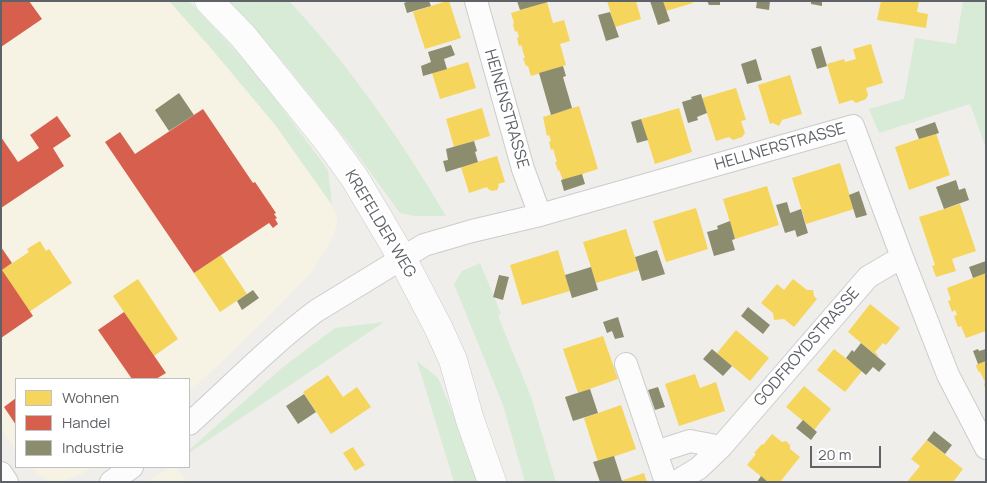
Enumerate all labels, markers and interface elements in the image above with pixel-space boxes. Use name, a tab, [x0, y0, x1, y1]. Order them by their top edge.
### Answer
street label: HEINENSTRASSE	[480, 47, 532, 171]
street label: HELLNERSTRASSE	[712, 119, 848, 175]
street label: KREFELDER WEG	[340, 167, 420, 281]
street label: GODFROYDSTRASSE	[750, 284, 864, 410]
legend	[15, 378, 190, 468]
text: Wohnen	[62, 387, 119, 408]
text: Handel	[62, 412, 111, 433]
scale bar	[812, 436, 883, 468]
text: Industrie	[62, 437, 124, 458]
text: 20 m	[818, 444, 851, 465]

